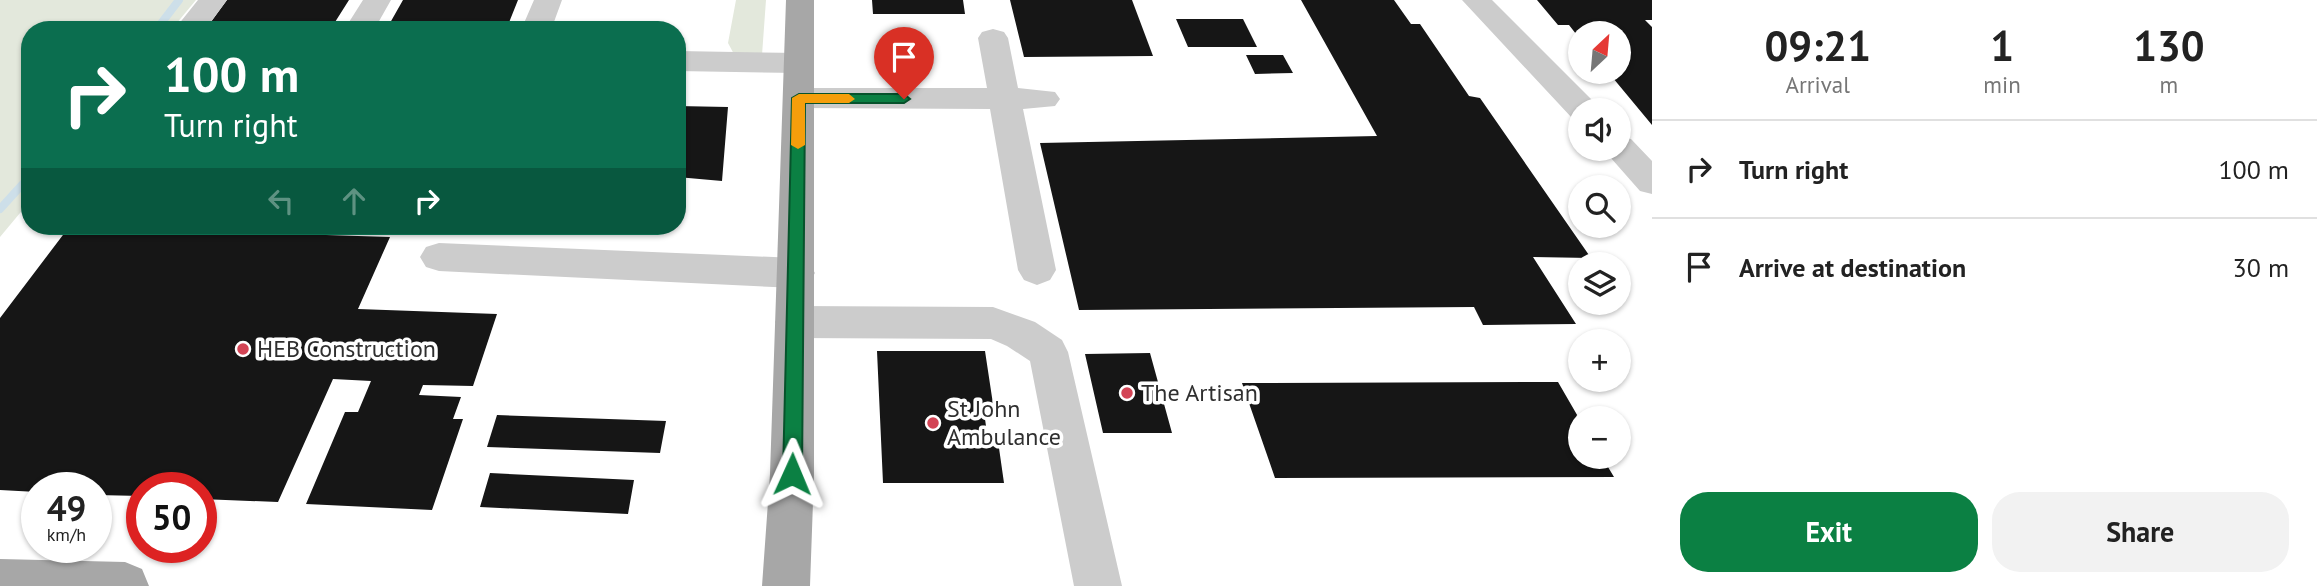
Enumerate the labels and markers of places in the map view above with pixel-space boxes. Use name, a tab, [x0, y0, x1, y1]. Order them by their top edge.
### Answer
pin	[874, 27, 934, 99]
place label: HEB Construction	[257, 333, 436, 364]
marker: HEB Construction	[235, 341, 251, 357]
place label: The Artisan	[1141, 377, 1258, 408]
marker: The Artisan	[1119, 385, 1135, 401]
place label: St John Ambulance	[947, 393, 1061, 452]
marker: St John Ambulance	[925, 415, 941, 431]

